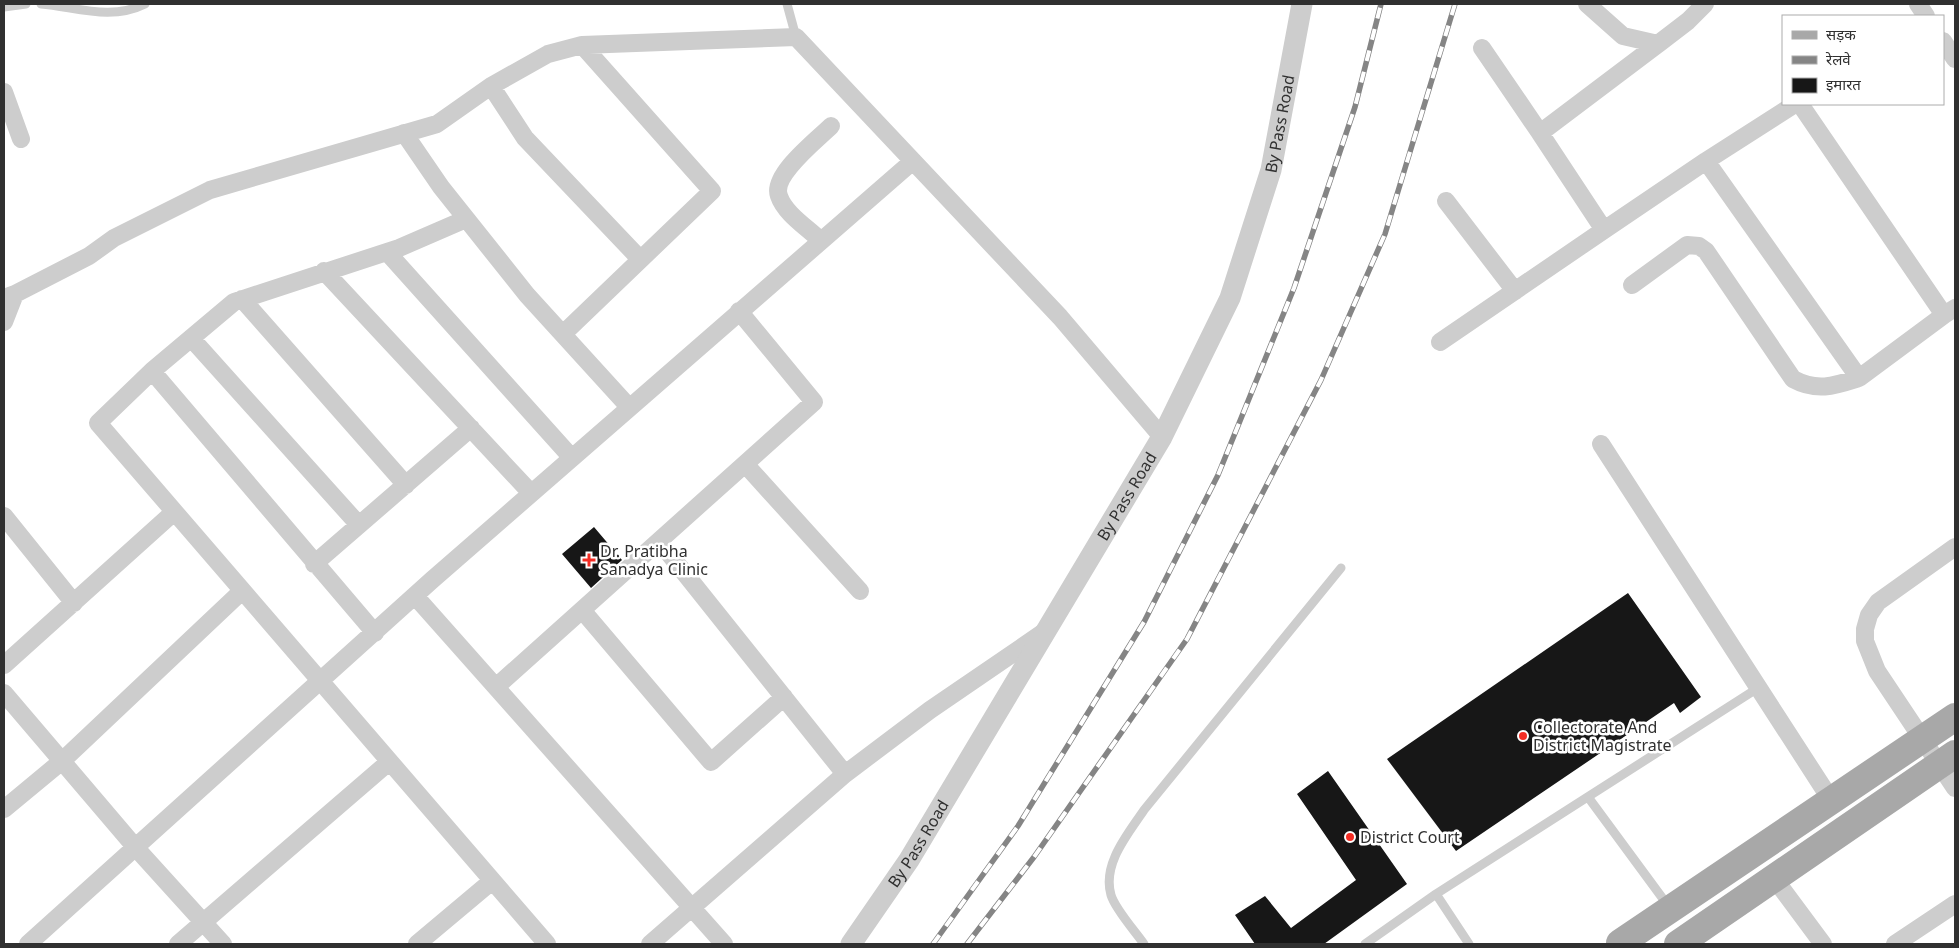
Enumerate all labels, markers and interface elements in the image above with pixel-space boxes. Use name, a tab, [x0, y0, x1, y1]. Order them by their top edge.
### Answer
legend	[1782, 15, 1944, 105]
text: सड़क	[1826, 24, 1856, 44]
text: रेलवे	[1825, 49, 1851, 69]
street label: By Pass Road	[1260, 73, 1300, 175]
text: इमारत	[1826, 74, 1861, 94]
street label: By Pass Road	[1092, 448, 1162, 544]
place label: Dr. Pratibha Sanadya Clinic	[600, 540, 708, 580]
marker: Dr. Pratibha Sanadya Clinic	[582, 553, 596, 567]
place label: Collectorate And District Magistrate	[1533, 716, 1672, 756]
marker: Collectorate And District Magistrate	[1517, 730, 1529, 742]
street label: By Pass Road	[882, 795, 954, 892]
place label: District Court	[1360, 826, 1460, 848]
marker: District Court	[1344, 831, 1356, 843]

